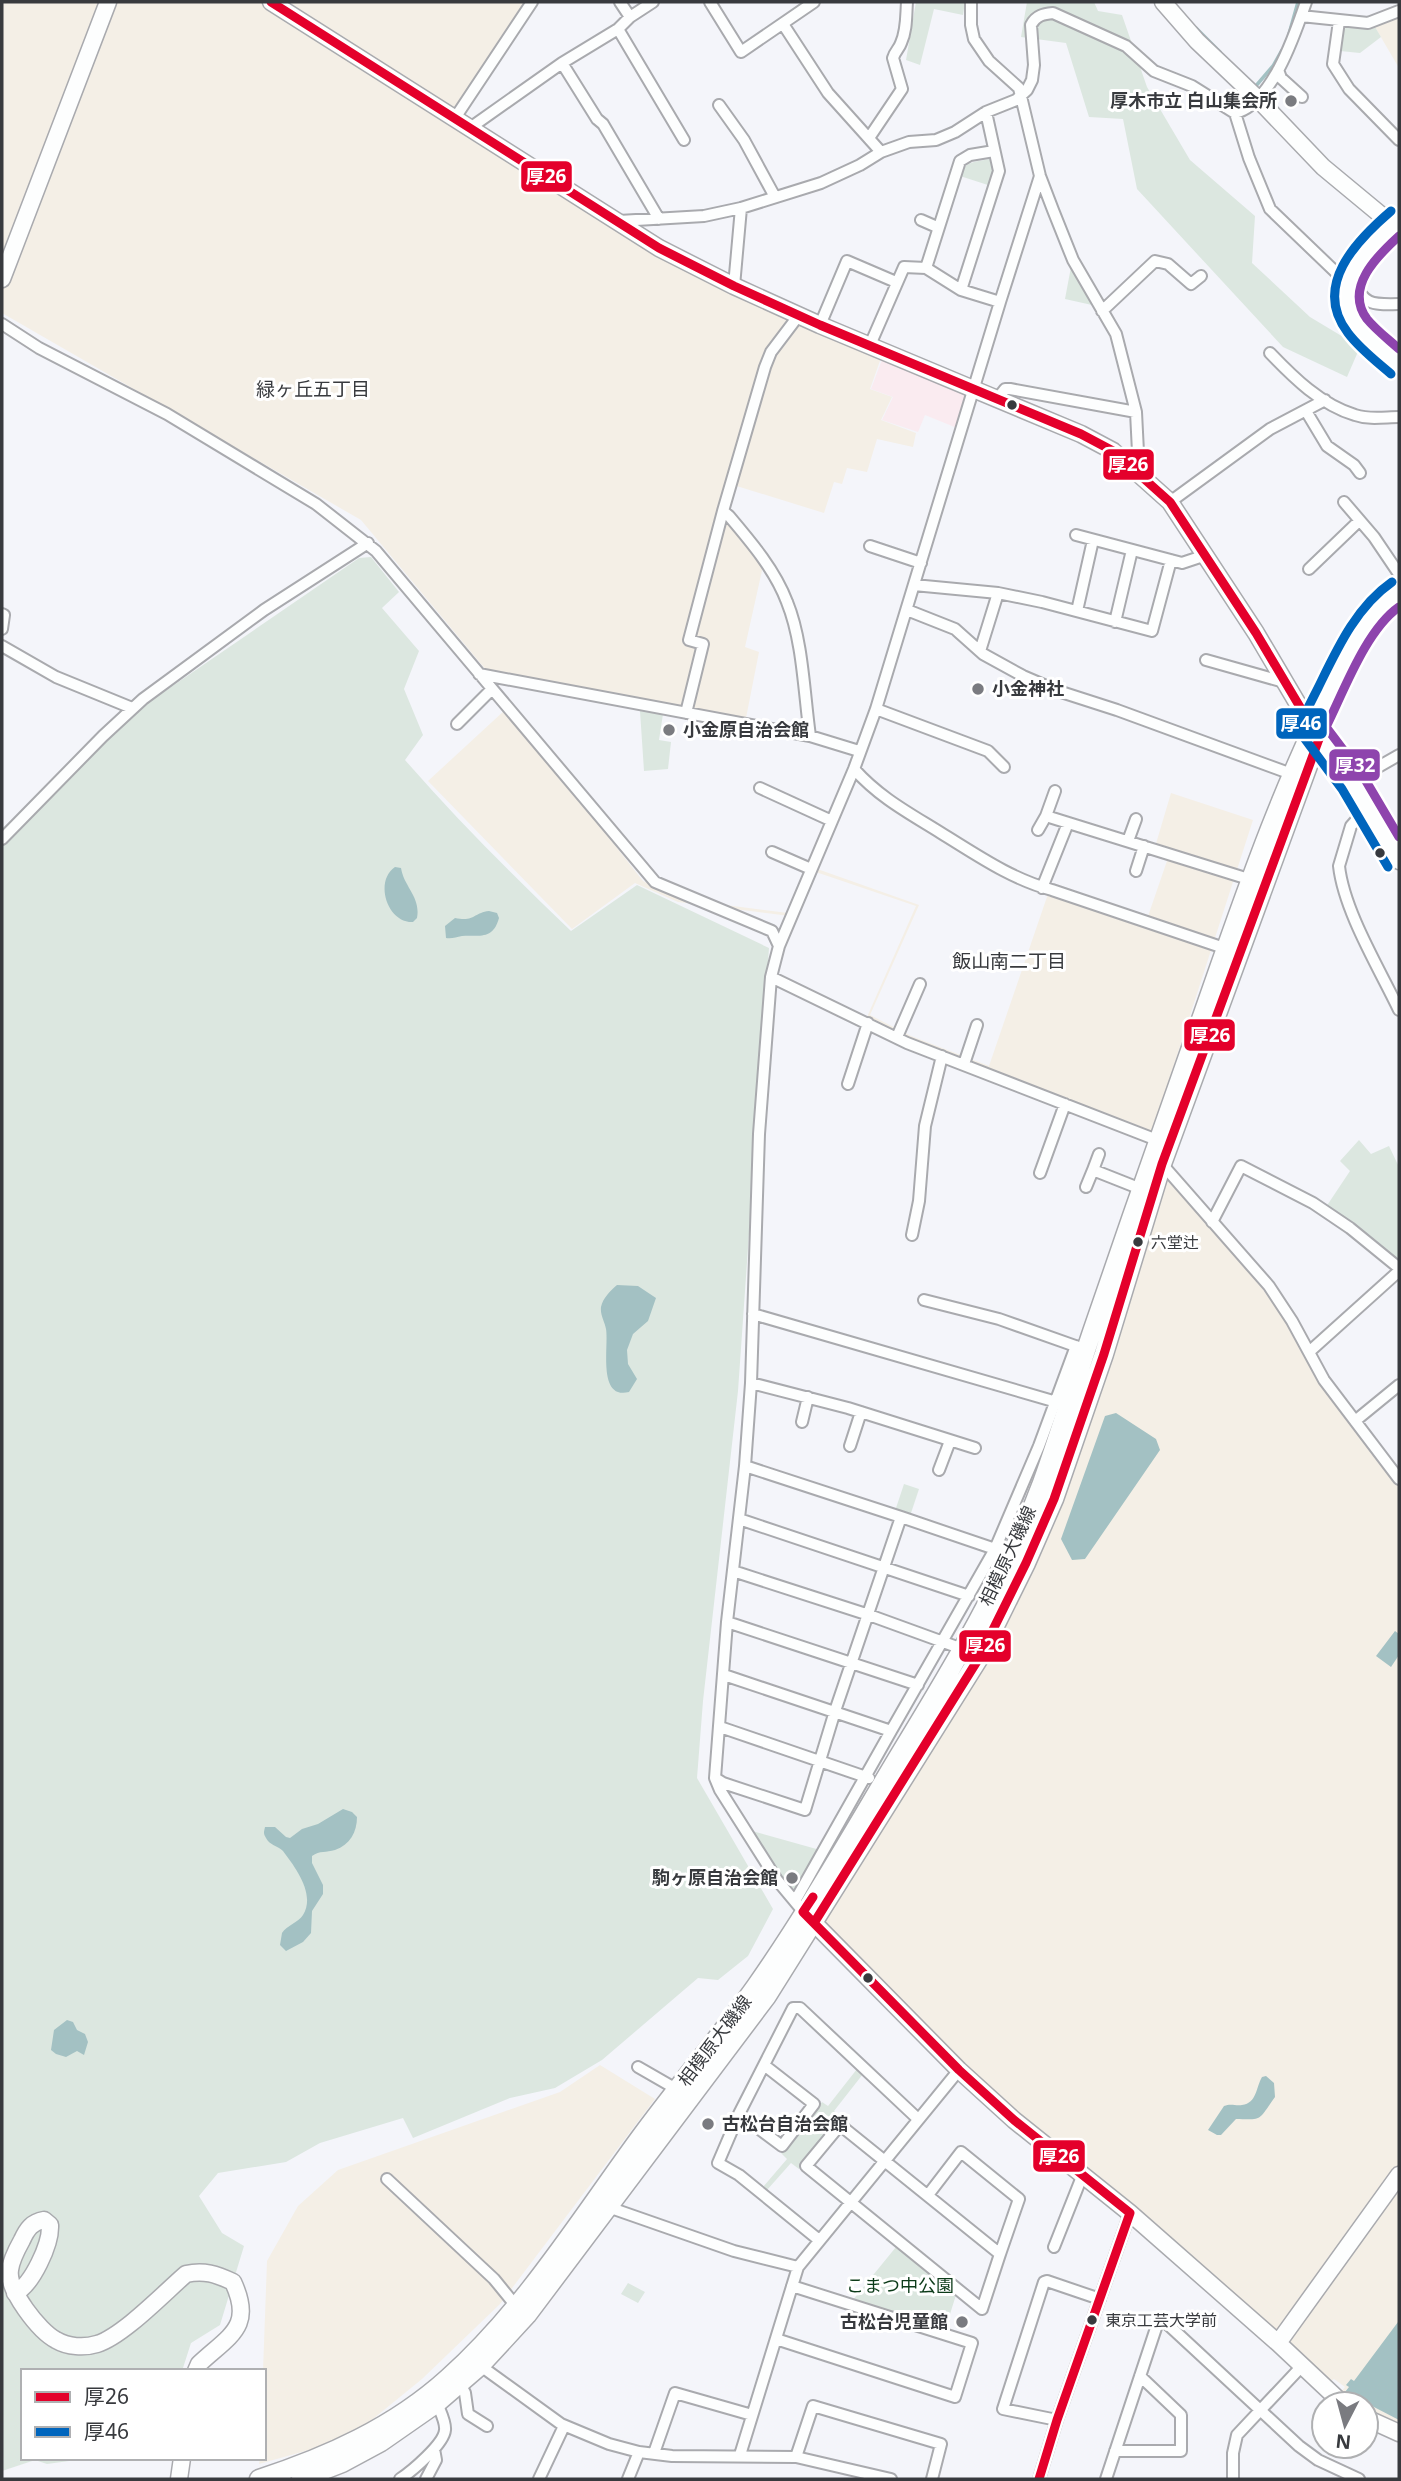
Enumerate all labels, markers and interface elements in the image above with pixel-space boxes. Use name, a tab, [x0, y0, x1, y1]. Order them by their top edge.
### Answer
place label: 厚木市立 白山集会所	[1110, 88, 1277, 112]
marker: 厚木市立 白山集会所	[1283, 93, 1299, 109]
line badge: 厚26	[520, 160, 573, 193]
text: 厚26	[526, 163, 566, 189]
district label: 緑ヶ丘五丁目	[256, 376, 370, 402]
unlabelled marker	[1005, 398, 1019, 412]
line badge: 厚26	[1102, 448, 1155, 481]
text: 厚26	[1108, 451, 1148, 477]
place label: 小金神社	[992, 676, 1064, 700]
marker: 小金神社	[970, 681, 986, 697]
line badge: 厚46	[1275, 707, 1328, 740]
text: 厚46	[1281, 710, 1321, 736]
place label: 小金原自治会館	[683, 717, 809, 741]
marker: 小金原自治会館	[661, 722, 677, 738]
line badge: 厚32	[1328, 748, 1381, 782]
text: 厚32	[1335, 752, 1375, 778]
unlabelled marker	[1373, 846, 1387, 860]
district label: 飯山南二丁目	[952, 948, 1066, 974]
line badge: 厚26	[1183, 1018, 1236, 1052]
text: 厚26	[1190, 1022, 1230, 1048]
place label: 六堂辻	[1151, 1231, 1199, 1253]
marker: 六堂辻	[1131, 1235, 1145, 1249]
street label: 相模原大磯線	[973, 1502, 1041, 1610]
line badge: 厚26	[958, 1629, 1012, 1663]
text: 厚26	[965, 1632, 1005, 1658]
place label: 駒ヶ原自治会館	[652, 1865, 778, 1889]
marker: 駒ヶ原自治会館	[784, 1870, 800, 1886]
unlabelled marker	[861, 1971, 875, 1985]
street label: 相模原大磯線	[672, 1990, 756, 2091]
place label: 古松台自治会館	[722, 2111, 848, 2135]
marker: 古松台自治会館	[700, 2116, 716, 2132]
line badge: 厚26	[1032, 2139, 1086, 2173]
text: 厚26	[1039, 2143, 1079, 2169]
park label: こまつ中公園	[846, 2273, 954, 2297]
place label: 古松台児童館	[840, 2309, 948, 2333]
place label: 東京工芸大学前	[1105, 2309, 1217, 2331]
marker: 東京工芸大学前	[1085, 2313, 1099, 2327]
marker: 古松台児童館	[954, 2314, 970, 2330]
legend	[21, 2369, 266, 2460]
text: 厚26	[84, 2382, 129, 2410]
north arrow	[1310, 2390, 1380, 2460]
text: 厚46	[84, 2417, 129, 2445]
text: N	[1334, 2428, 1352, 2456]

